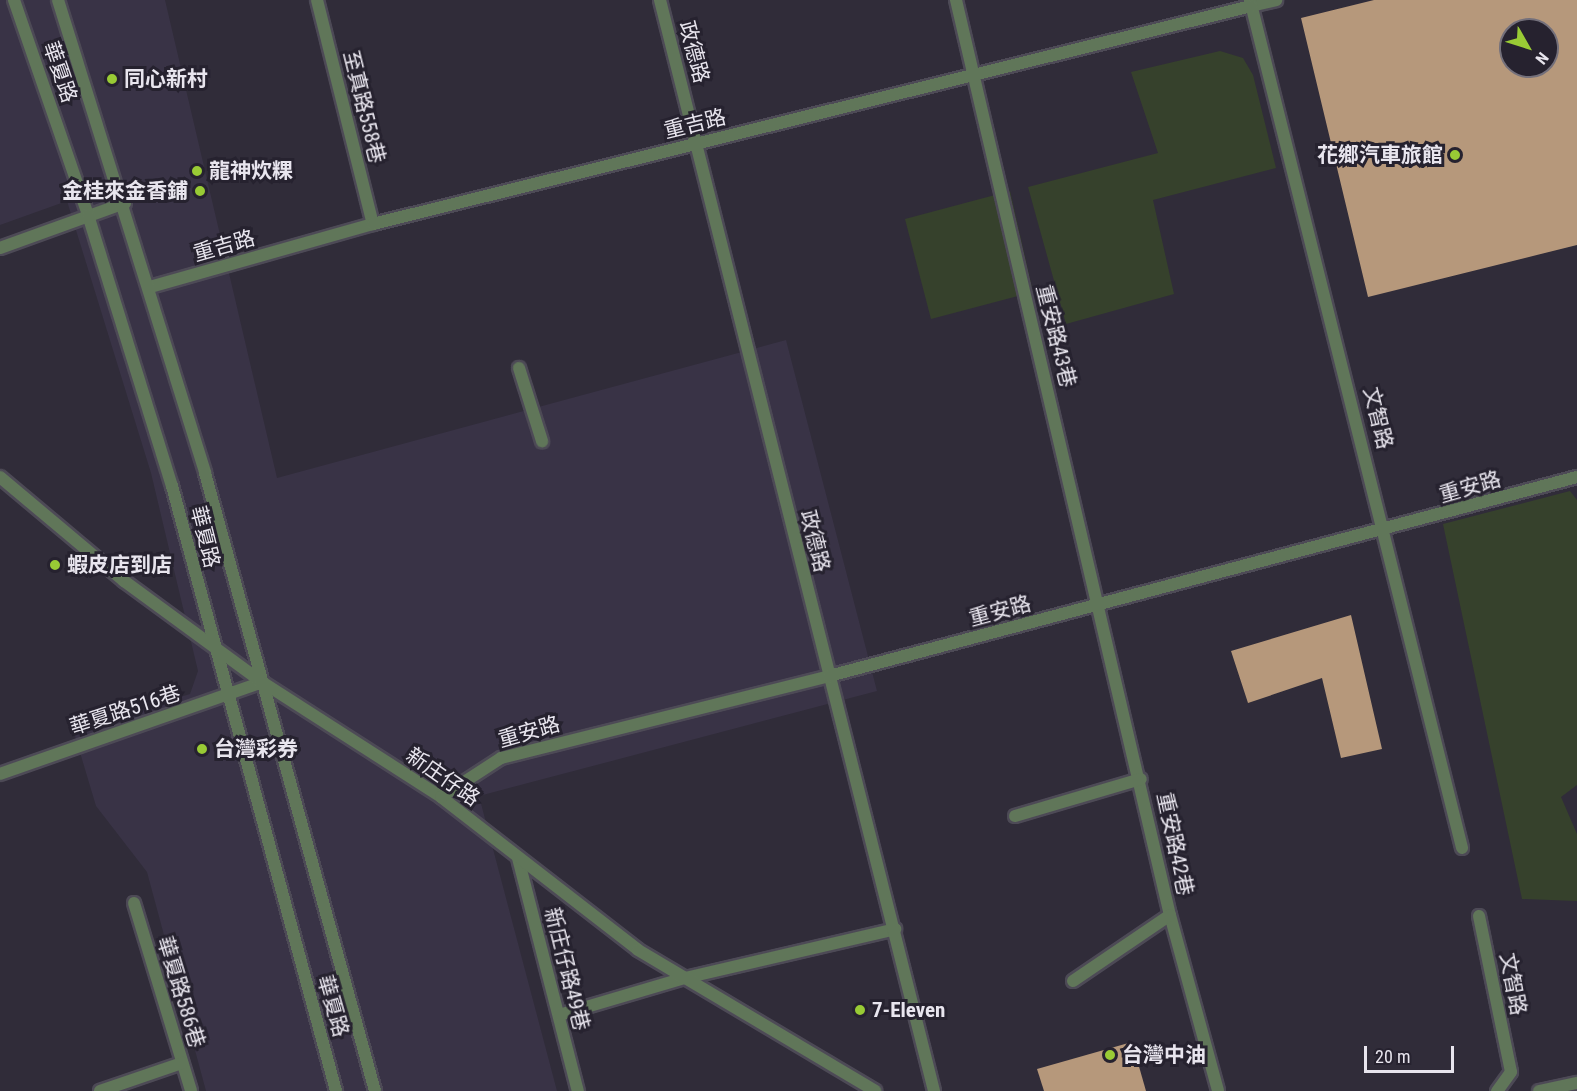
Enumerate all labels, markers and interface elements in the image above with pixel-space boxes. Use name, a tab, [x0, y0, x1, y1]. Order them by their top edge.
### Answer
street label: 政德路	[674, 18, 714, 86]
north arrow	[1499, 18, 1559, 78]
street label: 華夏路	[38, 38, 82, 106]
street label: 至真路558巷	[338, 48, 390, 166]
text: N	[1531, 49, 1552, 68]
place label: 同心新村	[124, 66, 208, 92]
marker: 同心新村	[105, 72, 119, 86]
street label: 重吉路	[661, 104, 729, 144]
place label: 花鄉汽車旅館	[1317, 142, 1443, 168]
marker: 花鄉汽車旅館	[1448, 148, 1462, 162]
place label: 龍神炊粿	[209, 158, 293, 184]
marker: 龍神炊粿	[190, 164, 204, 178]
place label: 金桂來金香鋪	[62, 178, 188, 204]
marker: 金桂來金香鋪	[193, 184, 207, 198]
street label: 重吉路	[190, 225, 258, 267]
street label: 重安路43巷	[1031, 282, 1081, 390]
street label: 文智路	[1358, 384, 1398, 452]
street label: 重安路	[1436, 466, 1504, 508]
street label: 華夏路	[185, 503, 225, 571]
street label: 政德路	[795, 507, 835, 575]
place label: 蝦皮店到店	[67, 552, 172, 578]
marker: 蝦皮店到店	[48, 558, 62, 572]
street label: 重安路	[966, 591, 1034, 631]
street label: 華夏路516巷	[66, 680, 184, 740]
street label: 重安路	[495, 711, 563, 753]
place label: 台灣彩券	[214, 736, 298, 762]
marker: 台灣彩券	[195, 742, 209, 756]
street label: 新庄仔路	[401, 743, 485, 811]
street label: 重安路42巷	[1152, 790, 1198, 898]
street label: 新庄仔路49巷	[540, 905, 594, 1033]
street label: 華夏路586巷	[152, 933, 210, 1051]
street label: 文智路	[1495, 951, 1531, 1017]
street label: 華夏路	[312, 972, 354, 1040]
place label: 7-Eleven	[872, 997, 945, 1023]
marker: 7-Eleven	[853, 1003, 867, 1017]
scale bar	[1367, 1034, 1457, 1072]
place label: 台灣中油	[1122, 1042, 1206, 1068]
text: 20 m	[1375, 1046, 1410, 1067]
marker: 台灣中油	[1103, 1048, 1117, 1062]

